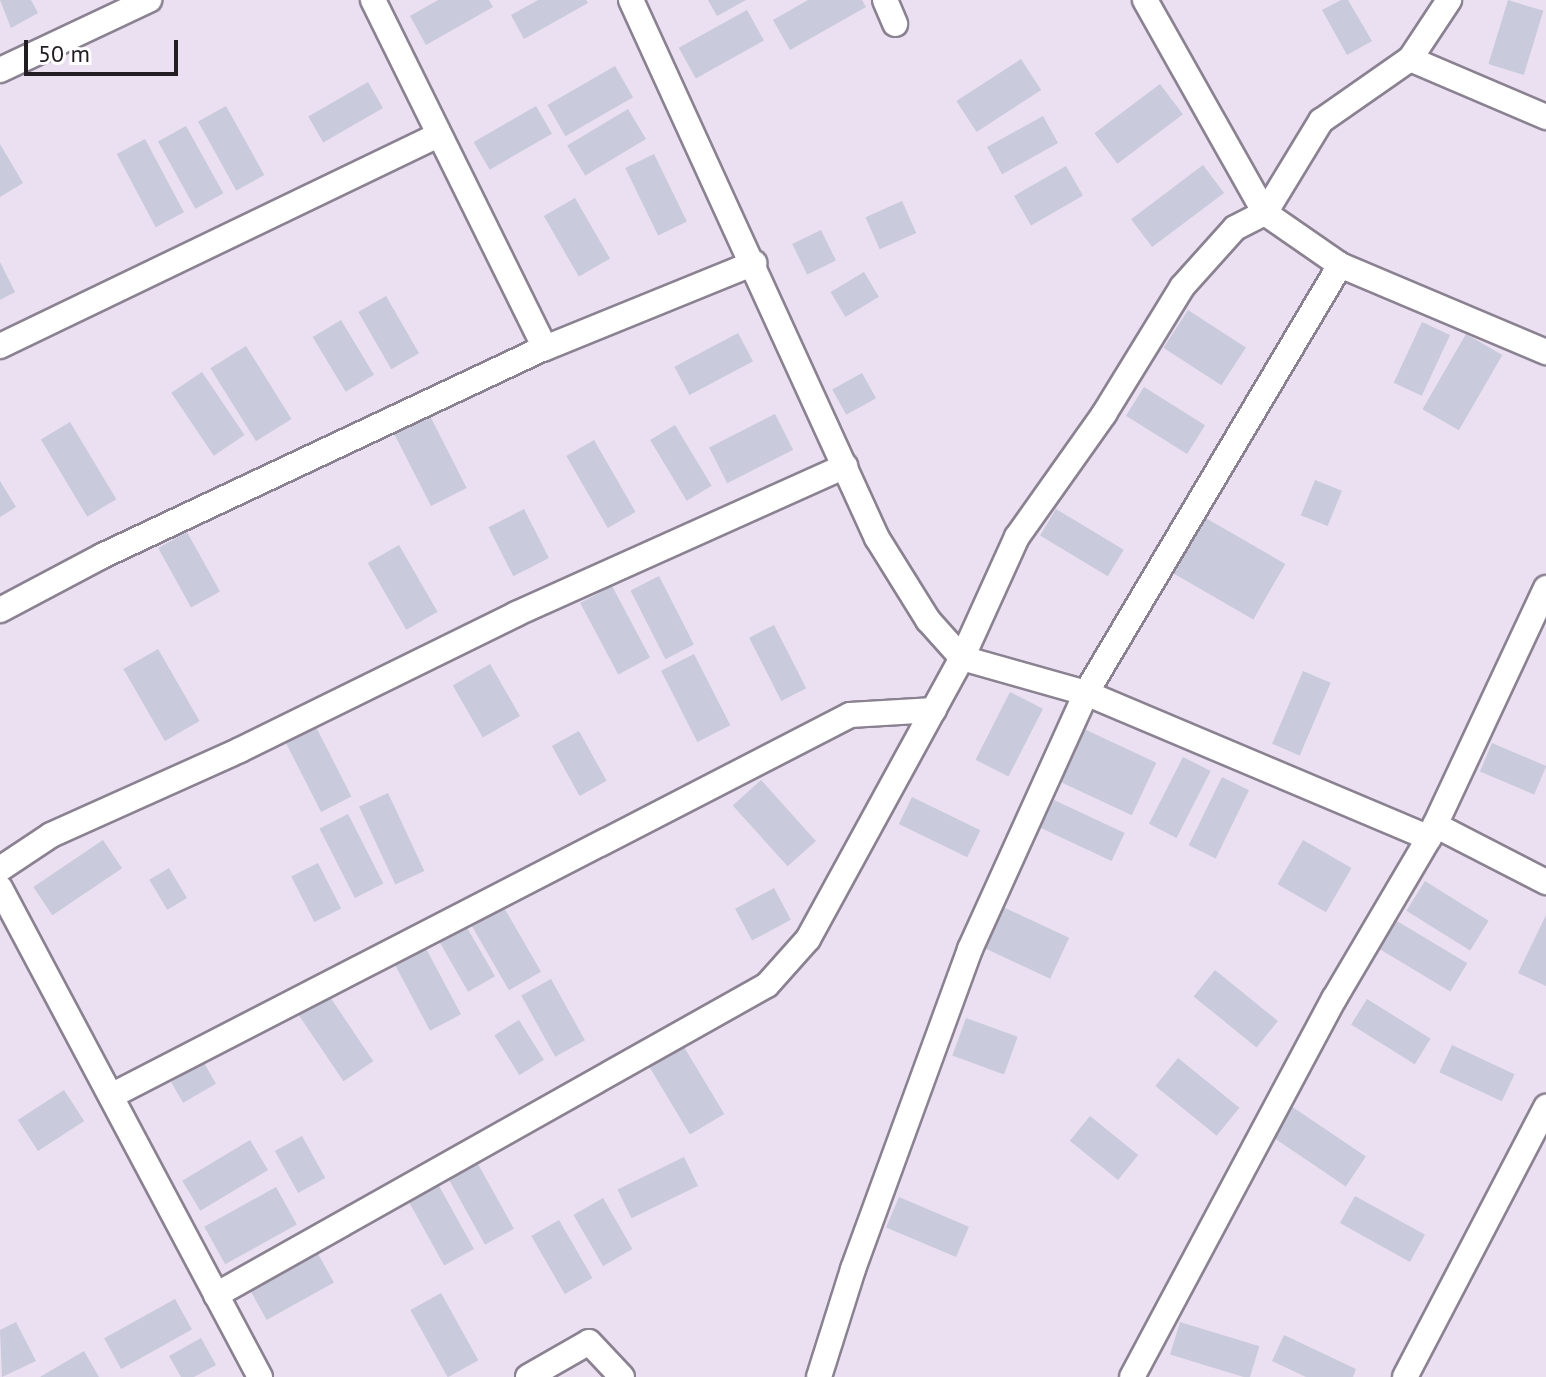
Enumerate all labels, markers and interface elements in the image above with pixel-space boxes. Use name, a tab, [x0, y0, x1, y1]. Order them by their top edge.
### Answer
scale bar	[28, 24, 182, 74]
text: 50 m	[38, 38, 90, 69]

